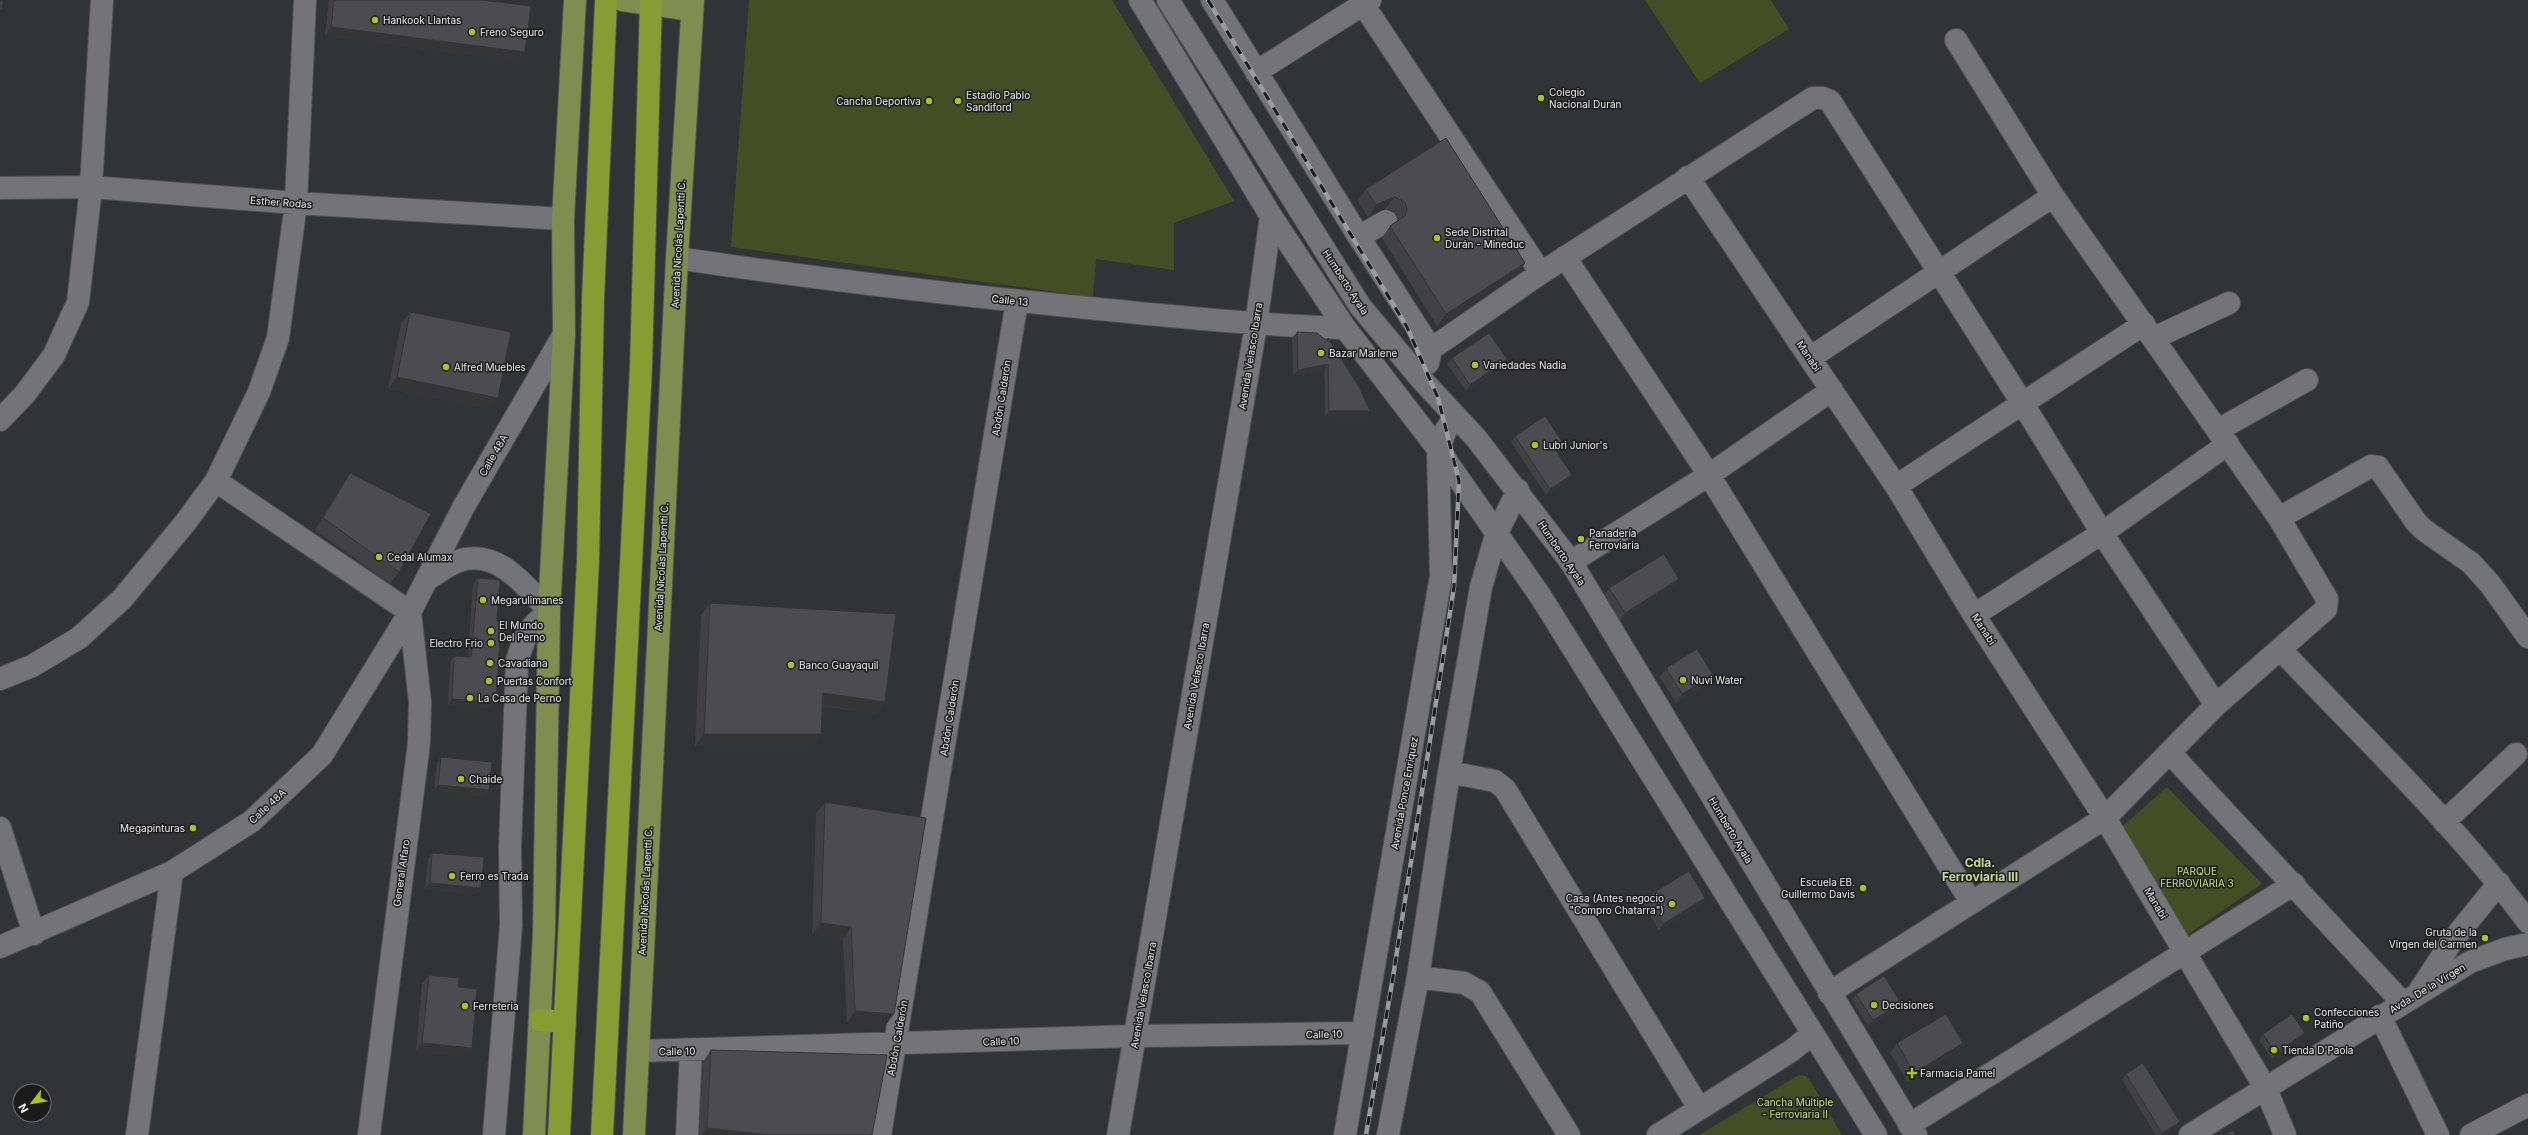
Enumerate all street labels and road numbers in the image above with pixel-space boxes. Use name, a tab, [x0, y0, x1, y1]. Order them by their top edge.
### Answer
street label: Avenida Nicolás Lapentti C.	[669, 179, 687, 309]
street label: Esther Rodas	[250, 194, 312, 210]
street label: Humberto Ayala	[1320, 247, 1372, 317]
street label: Calle 13	[991, 292, 1029, 308]
street label: Avenida Velasco Ibarra	[1236, 302, 1264, 410]
street label: Manabi	[1794, 338, 1824, 374]
street label: Abdón Calderón	[989, 359, 1013, 437]
street label: Calle 48A	[476, 432, 510, 478]
street label: Avenida Nicolás Lapentti C.	[652, 502, 670, 632]
street label: Humberto Ayala	[1536, 518, 1588, 588]
street label: Manabi	[1970, 611, 1998, 647]
street label: Avenida Velasco Ibarra	[1181, 622, 1211, 730]
street label: Abdón Calderón	[937, 679, 961, 757]
street label: Avenida Ponce Enriquez	[1388, 736, 1420, 850]
street label: Calle 48A	[246, 786, 288, 826]
street label: Humberto Ayala	[1706, 795, 1756, 865]
street label: Avenida Nicolás Lapentti C.	[636, 826, 654, 956]
street label: General Alfaro	[390, 839, 412, 907]
street label: Manabi	[2142, 885, 2170, 921]
street label: Avenida Velasco Ibarra	[1128, 941, 1158, 1049]
street label: Avda. De la Virgen	[2387, 961, 2467, 1015]
street label: Abdón Calderón	[884, 999, 910, 1077]
street label: Calle 10	[1305, 1028, 1343, 1040]
street label: Calle 10	[982, 1034, 1020, 1048]
street label: Calle 10	[658, 1045, 696, 1057]

